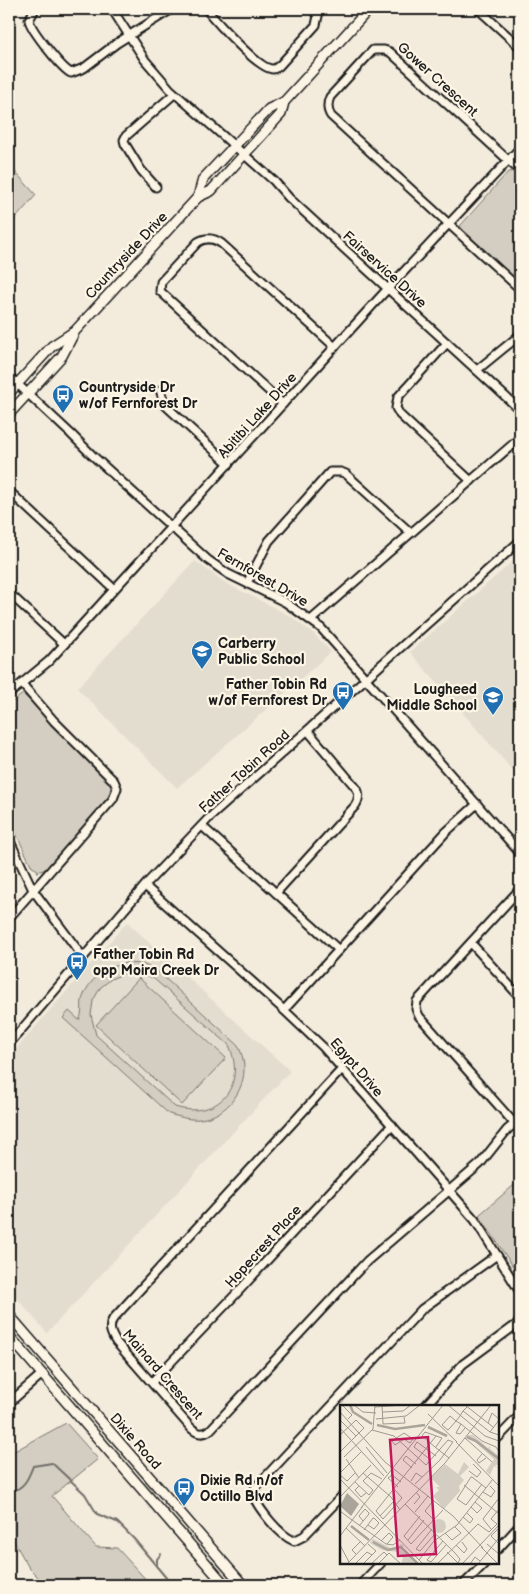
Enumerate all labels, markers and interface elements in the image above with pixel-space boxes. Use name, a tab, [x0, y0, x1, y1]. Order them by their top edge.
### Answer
street label: Gower Crescent	[394, 39, 482, 121]
street label: Countryside Drive	[82, 208, 171, 302]
street label: Fairservice Drive	[339, 227, 430, 311]
street label: Abitibi Lake Drive	[214, 369, 300, 462]
place label: Countryside Dr w/of Fernforest Dr	[79, 379, 198, 412]
bus stop icon: Countryside Dr w/of Fernforest Dr	[51, 383, 75, 414]
street label: Fernforest Drive	[214, 545, 311, 610]
place label: Carberry Public School	[218, 635, 305, 668]
school or university icon: Carberry Public School	[190, 639, 214, 670]
place label: Father Tobin Rd w/of Fernforest Dr	[209, 676, 327, 709]
bus stop icon: Father Tobin Rd w/of Fernforest Dr	[331, 680, 355, 711]
place label: Lougheed Middle School	[387, 681, 477, 714]
school or university icon: Lougheed Middle School	[481, 685, 505, 716]
street label: Father Tobin Road	[195, 726, 293, 817]
place label: Father Tobin Rd opp Moira Creek Dr	[93, 946, 220, 979]
bus stop icon: Father Tobin Rd opp Moira Creek Dr	[65, 950, 89, 981]
street label: Egypt Drive	[326, 1034, 387, 1100]
street label: Hopecrest Place	[222, 1201, 305, 1291]
street label: Mainard Crescent	[119, 1326, 207, 1423]
inset map	[340, 1405, 499, 1564]
street label: Dixie Road	[106, 1410, 165, 1473]
place label: Dixie Rd n/of Octillo Blvd	[200, 1472, 284, 1505]
bus stop icon: Dixie Rd n/of Octillo Blvd	[172, 1476, 196, 1507]

